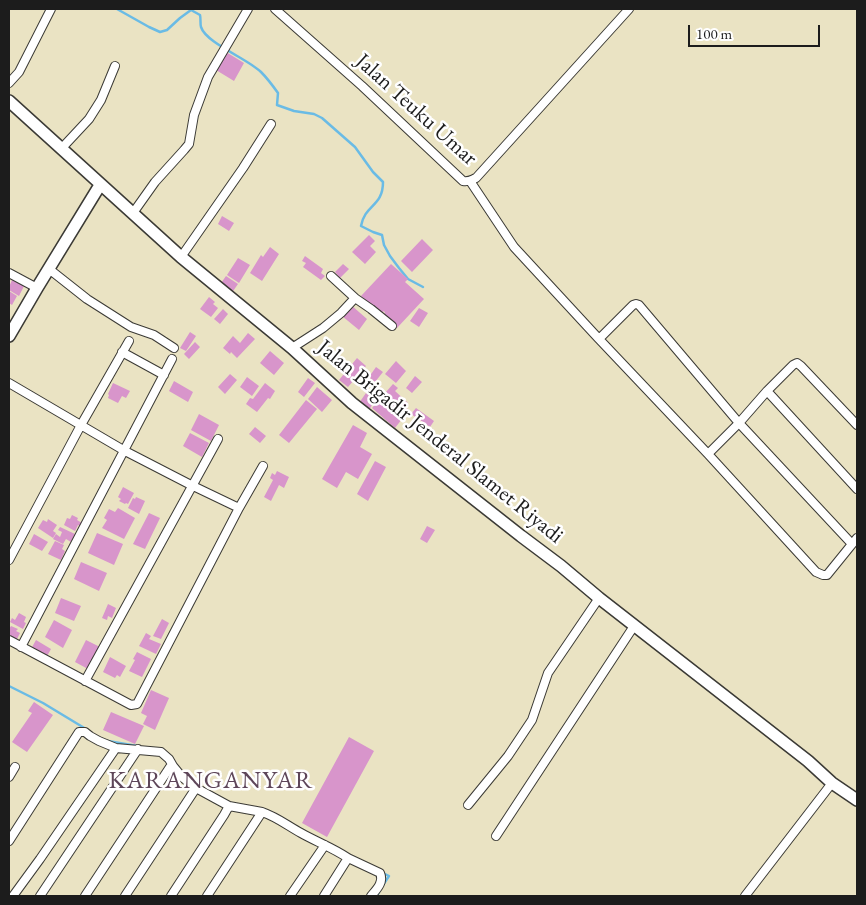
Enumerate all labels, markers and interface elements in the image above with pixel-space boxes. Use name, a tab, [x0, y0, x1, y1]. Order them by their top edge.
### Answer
scale bar	[691, 15, 824, 47]
text: 100 m	[696, 24, 732, 43]
street label: Jalan Teuku Umar	[350, 48, 482, 172]
street label: Jalan Brigadir Jenderal Slamet Riyadi	[312, 335, 568, 549]
district label: KARANGANYAR	[107, 766, 315, 796]

